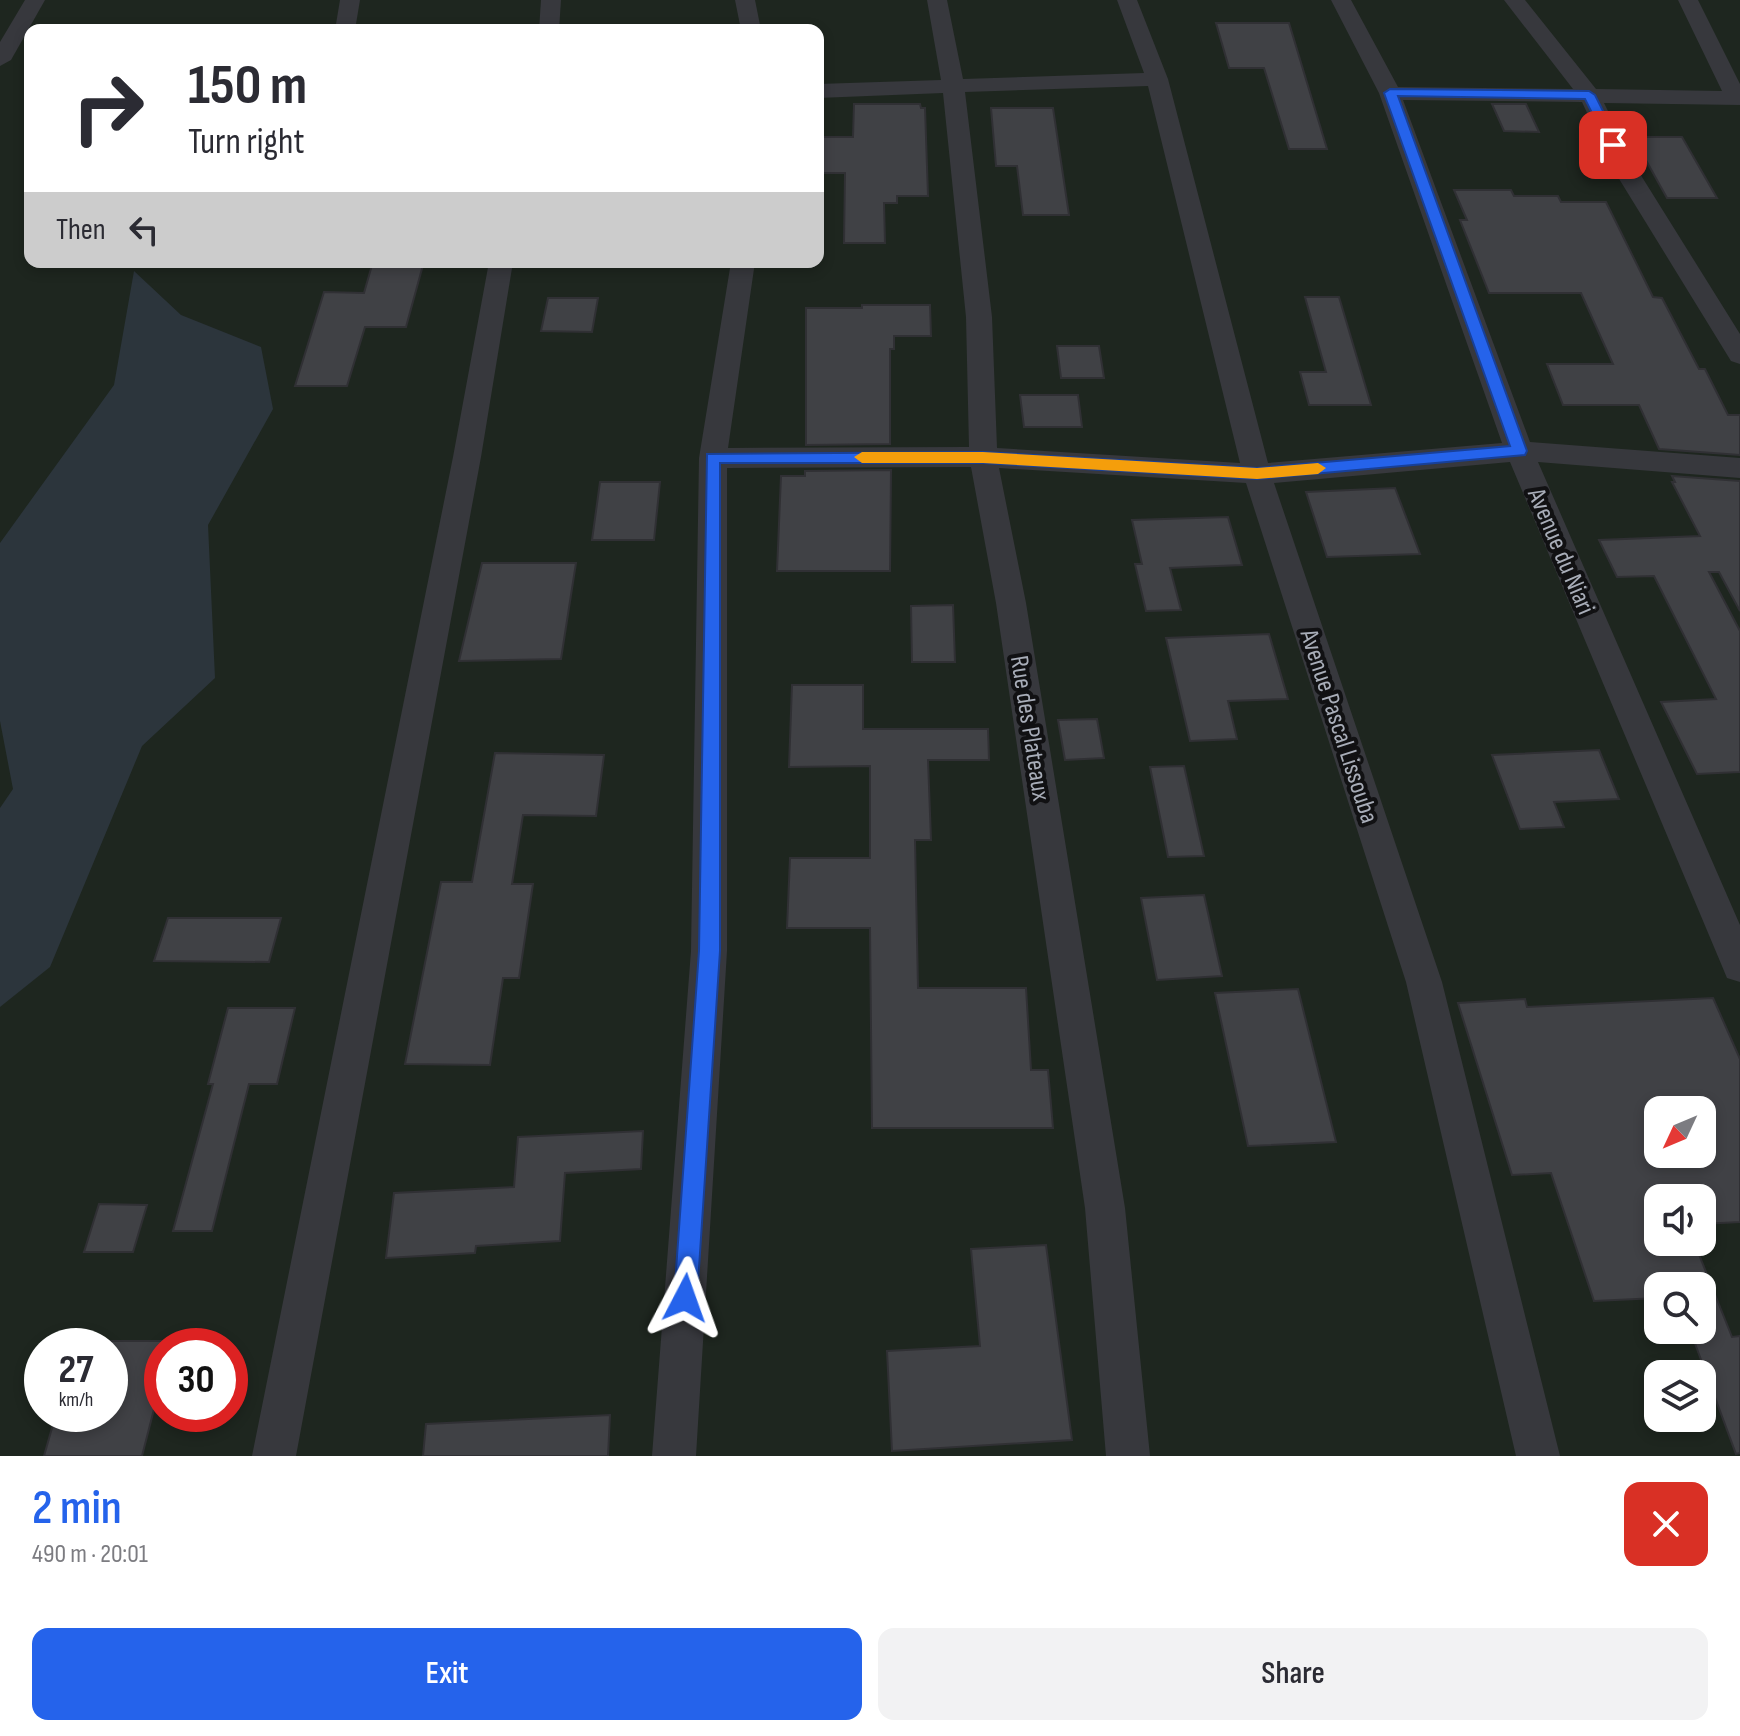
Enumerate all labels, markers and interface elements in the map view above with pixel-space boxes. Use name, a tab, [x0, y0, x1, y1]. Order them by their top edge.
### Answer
text: 150 m	[188, 53, 307, 120]
icon: right	[56, 56, 160, 160]
pin	[1579, 111, 1647, 179]
text: Turn right	[188, 121, 305, 164]
icon: arrive	[1591, 123, 1635, 167]
icon: left	[122, 208, 166, 252]
text: Then	[56, 212, 106, 248]
street label: Avenue du Niari	[1520, 483, 1601, 619]
street label: Avenue Pascal Lissouba	[1292, 625, 1385, 827]
street label: Rue des Plateaux	[1003, 653, 1056, 803]
north arrow	[1644, 1096, 1716, 1168]
map controls	[1644, 1096, 1716, 1432]
button: sound	[1644, 1184, 1716, 1256]
position arrow	[643, 1256, 727, 1340]
button: search	[1644, 1272, 1716, 1344]
speed limit sign: 30	[144, 1328, 248, 1432]
text: 27	[59, 1346, 93, 1394]
button: layers	[1644, 1360, 1716, 1432]
text: km/h	[59, 1388, 93, 1412]
text: 2 min	[32, 1480, 122, 1537]
button: close	[1624, 1482, 1708, 1566]
text: 490 m · 20:01	[32, 1539, 148, 1570]
button: Exit	[32, 1628, 862, 1720]
button: Share	[878, 1628, 1708, 1720]

